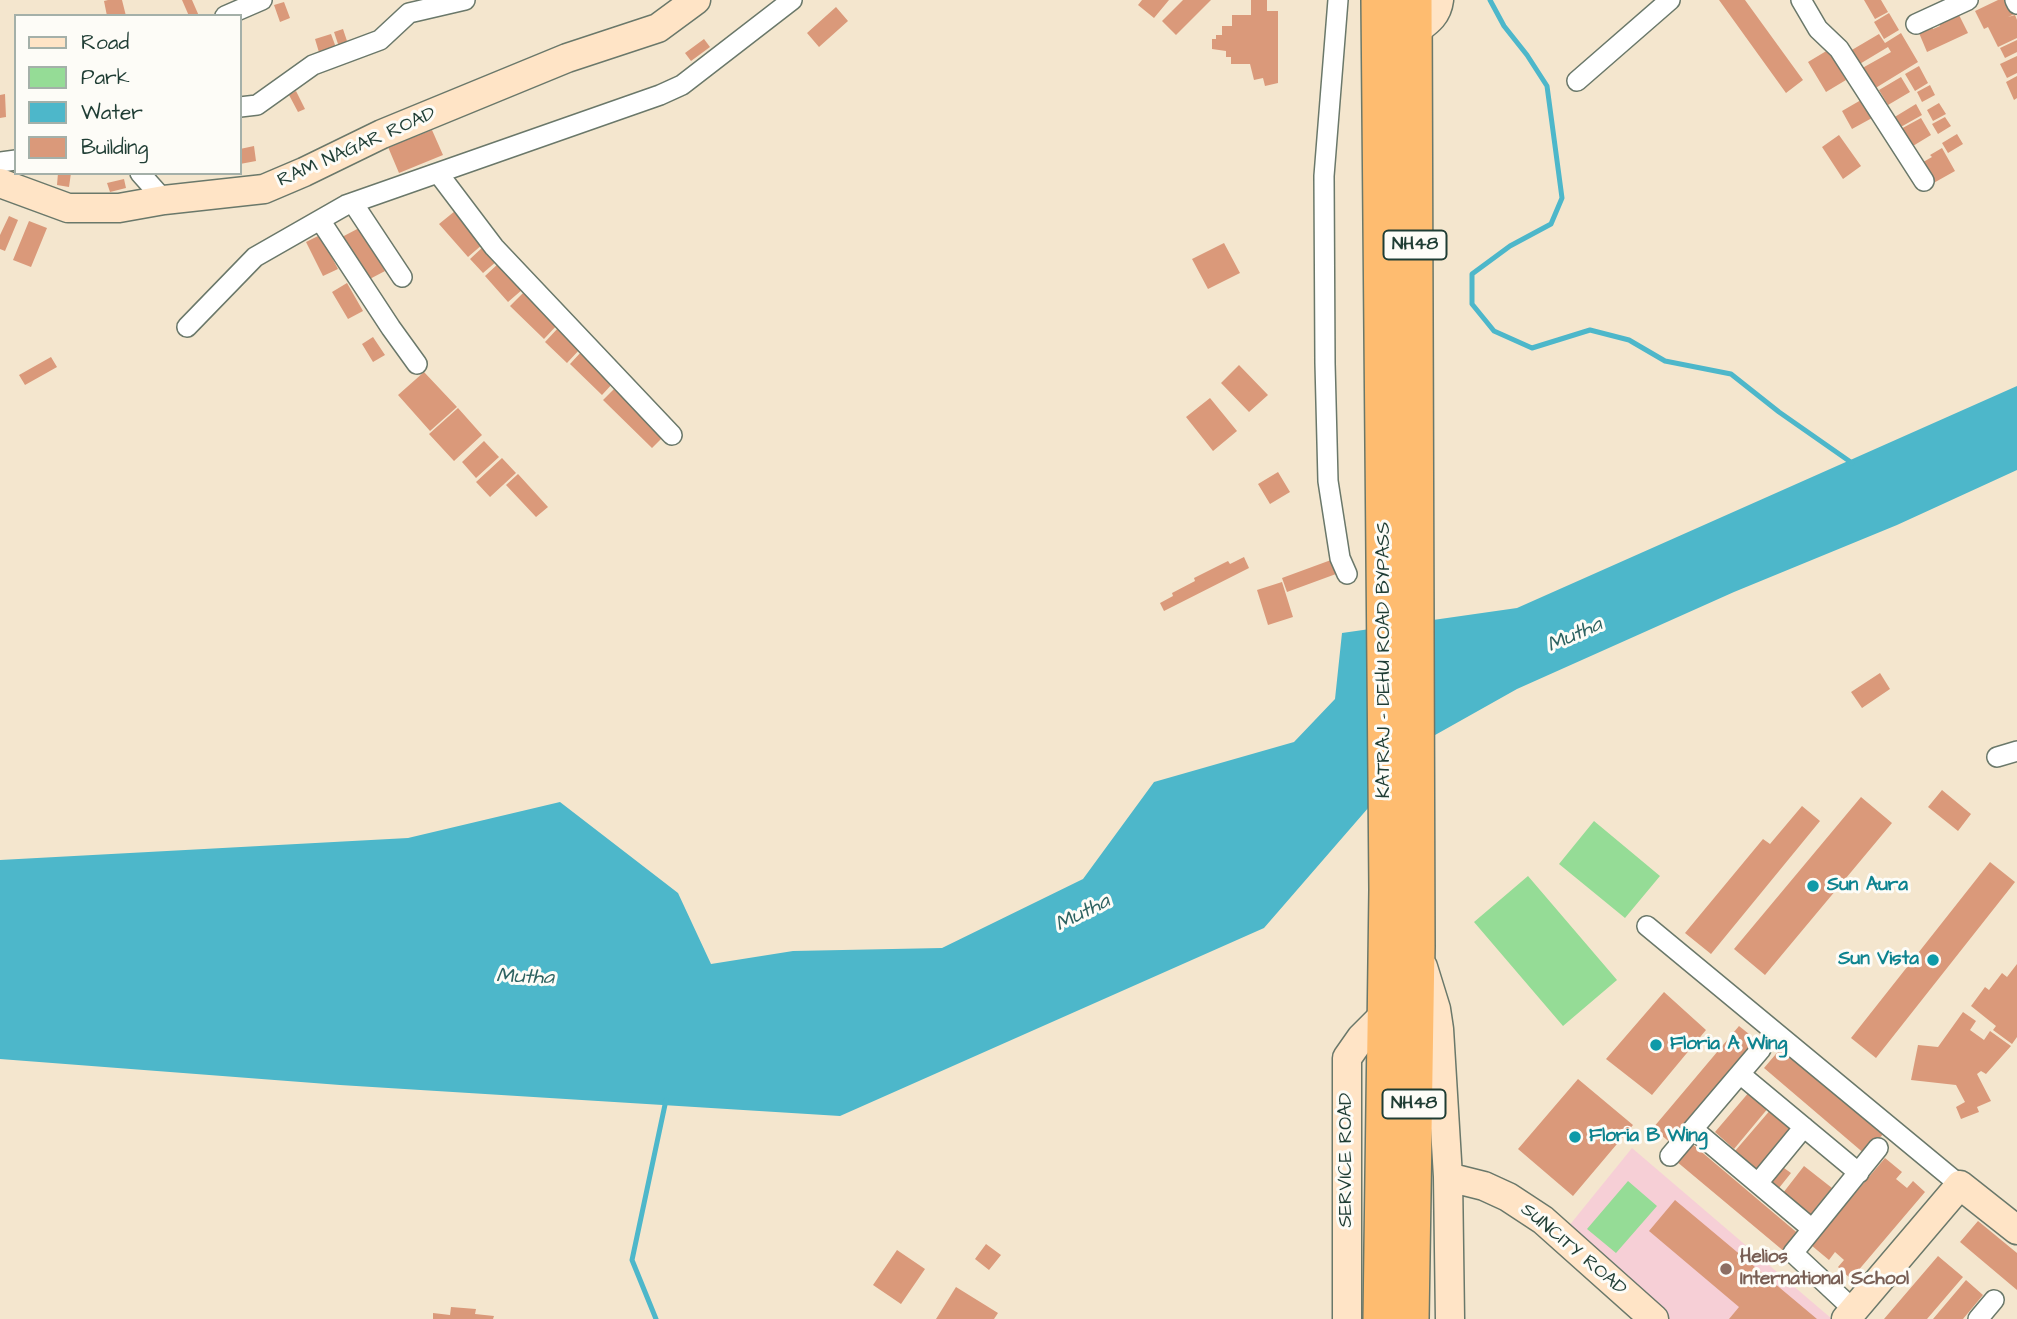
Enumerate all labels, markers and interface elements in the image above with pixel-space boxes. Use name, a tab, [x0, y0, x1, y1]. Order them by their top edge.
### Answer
legend	[14, 14, 242, 175]
text: Road	[81, 28, 129, 57]
text: Park	[81, 63, 130, 92]
text: Water	[81, 98, 143, 127]
street label: RAM NAGAR ROAD	[275, 103, 439, 193]
text: Building	[81, 133, 148, 162]
road number: NH48	[1384, 230, 1446, 260]
street label: KATRAJ - DEHU ROAD BYPASS	[1374, 522, 1396, 798]
water label: Mutha	[1544, 613, 1606, 659]
place label: Sun Aura	[1827, 875, 1908, 897]
marker: Sun Aura	[1805, 878, 1821, 894]
water label: Mutha	[1052, 890, 1114, 938]
place label: Sun Vista	[1838, 949, 1919, 971]
marker: Sun Vista	[1925, 952, 1941, 968]
water label: Mutha	[496, 964, 554, 992]
place label: Floria A Wing	[1670, 1034, 1787, 1056]
marker: Floria A Wing	[1648, 1037, 1664, 1053]
road number: NH48	[1382, 1090, 1446, 1119]
street label: SERVICE ROAD	[1336, 1093, 1358, 1227]
place label: Floria B Wing	[1589, 1126, 1708, 1148]
marker: Floria B Wing	[1567, 1129, 1583, 1145]
street label: SUNCITY ROAD	[1515, 1199, 1631, 1301]
place label: Helios International School	[1740, 1247, 1909, 1291]
marker: Helios International School	[1718, 1261, 1734, 1277]

